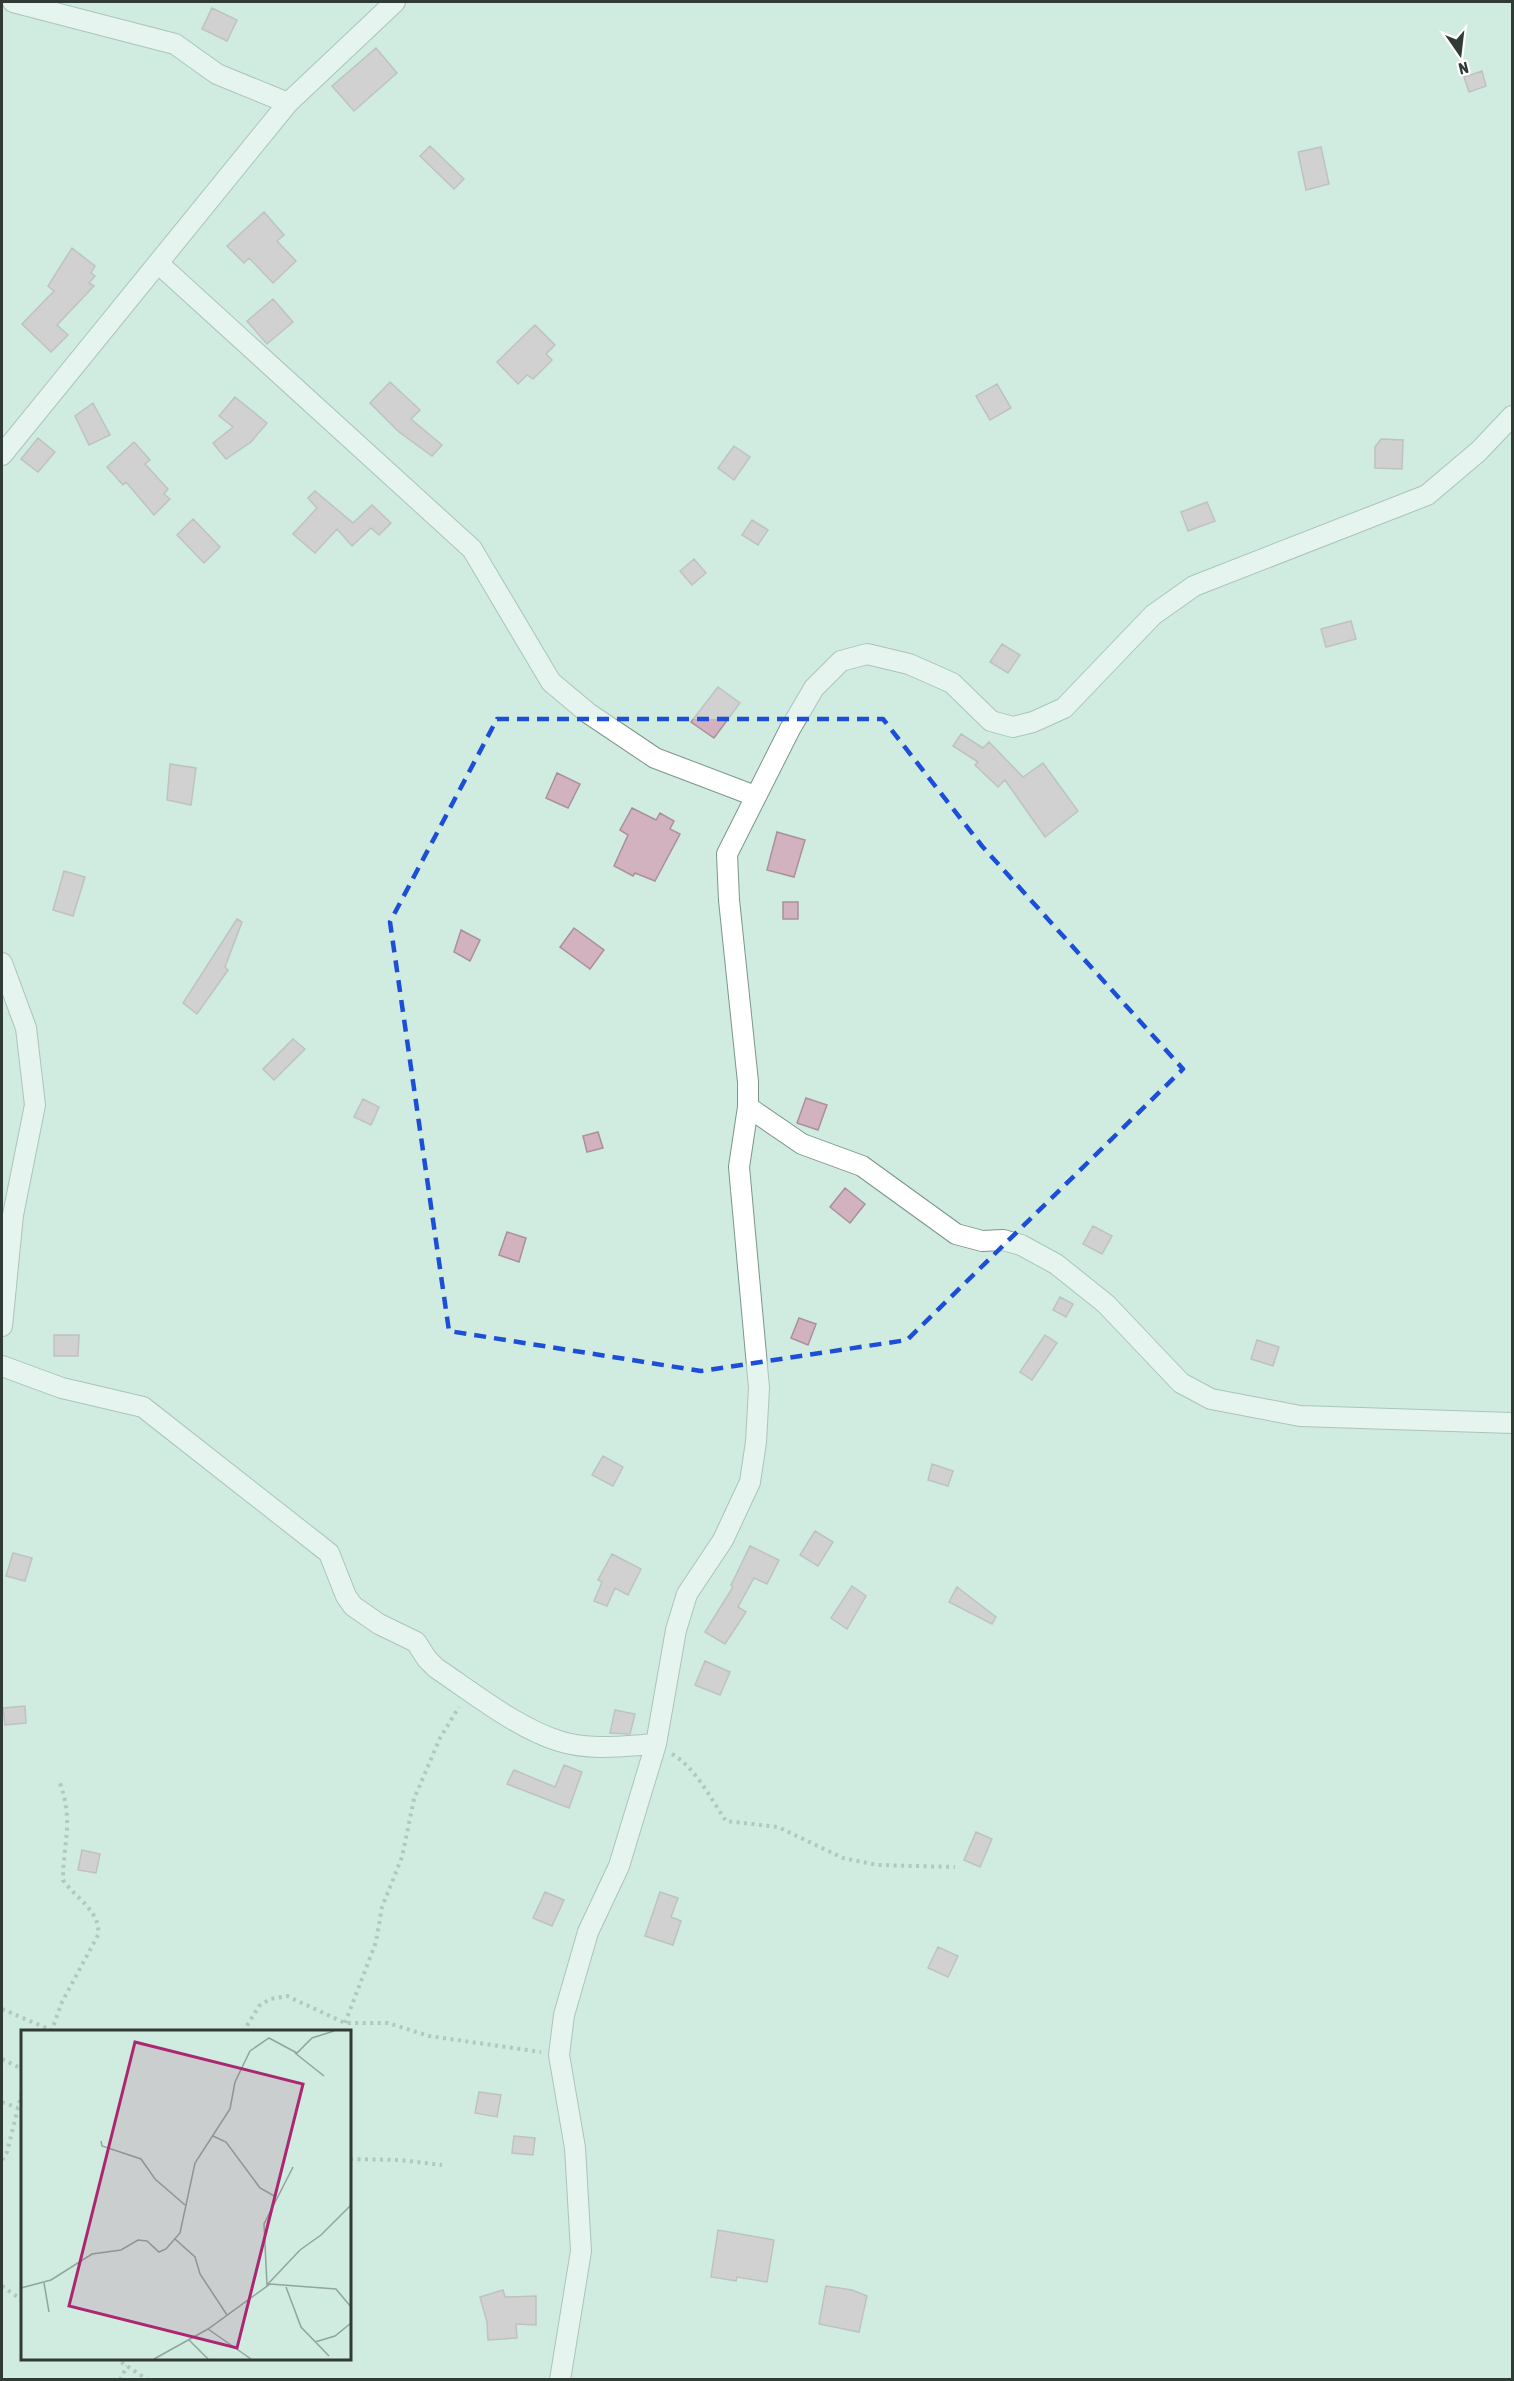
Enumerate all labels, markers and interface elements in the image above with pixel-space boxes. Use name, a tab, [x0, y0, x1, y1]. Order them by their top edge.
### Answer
north arrow	[1430, 24, 1490, 84]
text: N	[1457, 59, 1470, 78]
inset map	[21, 2030, 351, 2360]

